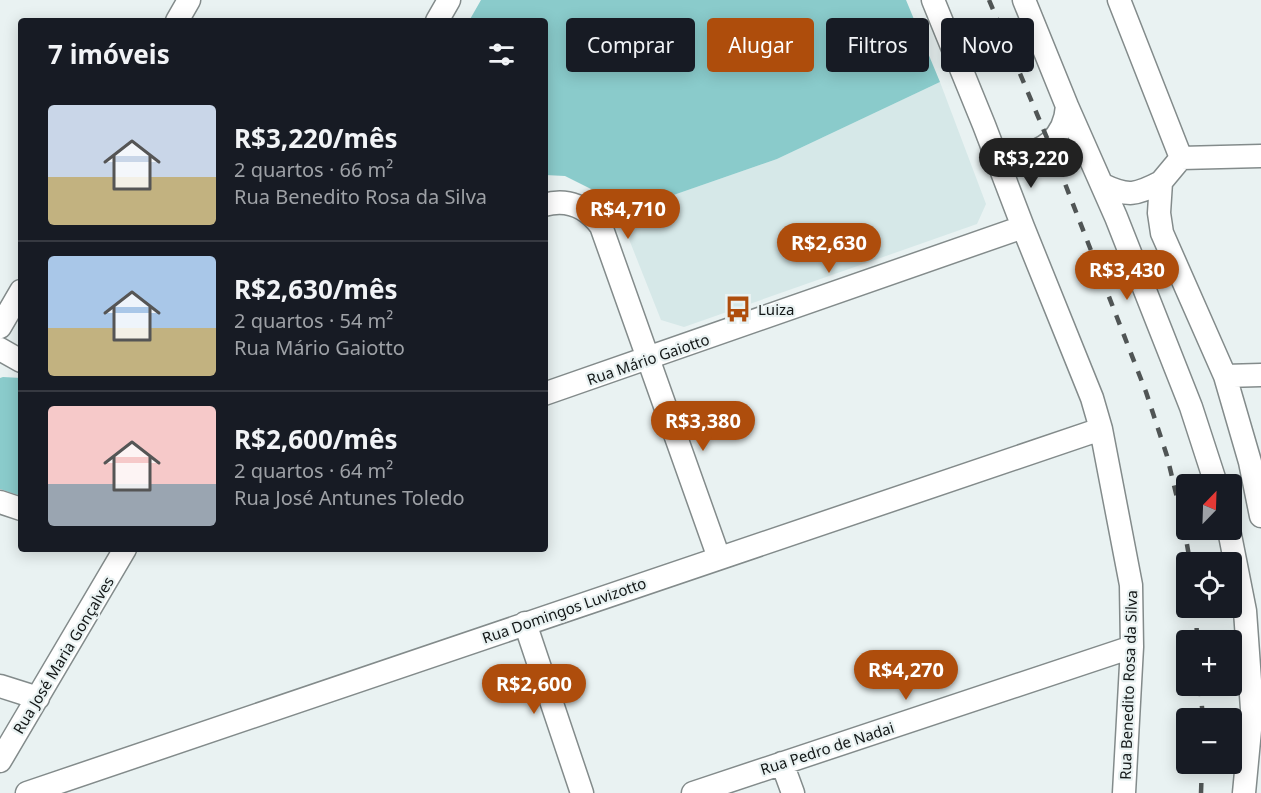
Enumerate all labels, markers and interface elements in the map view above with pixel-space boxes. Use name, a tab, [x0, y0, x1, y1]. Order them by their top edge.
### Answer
chip: Comprar	[566, 18, 695, 72]
chip: Alugar	[707, 18, 814, 72]
chip: Filtros	[826, 18, 929, 72]
chip: Novo	[941, 18, 1034, 72]
text: 7 imóveis	[48, 36, 170, 72]
icon: filters	[485, 38, 518, 71]
text: R$3,220/mês	[234, 120, 398, 156]
icon: home	[96, 129, 168, 201]
pin: R$3,220	[976, 138, 1086, 189]
text: R$3,220	[993, 144, 1069, 171]
text: 2 quartos · 66 m²	[234, 156, 393, 183]
text: Rua Benedito Rosa da Silva	[234, 183, 487, 210]
pin: R$4,710	[573, 189, 683, 240]
text: R$4,710	[590, 195, 666, 222]
pin: R$2,630	[774, 223, 884, 274]
text: R$2,630	[791, 229, 867, 256]
pin: R$3,430	[1072, 250, 1182, 301]
text: R$3,430	[1089, 256, 1165, 283]
text: R$2,630/mês	[234, 271, 398, 307]
icon: home	[96, 280, 168, 352]
bus stop icon: Luiza	[723, 294, 753, 324]
place label: Luiza	[758, 299, 794, 319]
text: 2 quartos · 54 m²	[234, 307, 393, 334]
street label: Rua Mário Gaiotto	[584, 329, 712, 389]
text: Rua Mário Gaiotto	[234, 334, 405, 361]
pin: R$3,380	[648, 401, 758, 452]
text: R$3,380	[665, 407, 741, 434]
text: R$2,600/mês	[234, 421, 398, 457]
icon: home	[96, 430, 168, 502]
text: 2 quartos · 64 m²	[234, 457, 393, 484]
north arrow	[1176, 474, 1242, 540]
map controls	[1176, 474, 1242, 774]
text: Rua José Antunes Toledo	[234, 484, 465, 511]
button: locate	[1176, 552, 1242, 618]
street label: Rua José Maria Gonçalves	[8, 573, 118, 737]
street label: Rua Domingos Luvizotto	[479, 573, 649, 647]
street label: Rua Benedito Rosa da Silva	[1115, 590, 1141, 780]
button: +	[1176, 630, 1242, 696]
pin: R$4,270	[851, 650, 961, 701]
text: R$4,270	[868, 656, 944, 683]
pin: R$2,600	[479, 664, 589, 715]
text: R$2,600	[496, 670, 572, 697]
button: −	[1176, 708, 1242, 774]
street label: Rua Pedro de Nadai	[758, 717, 896, 779]

